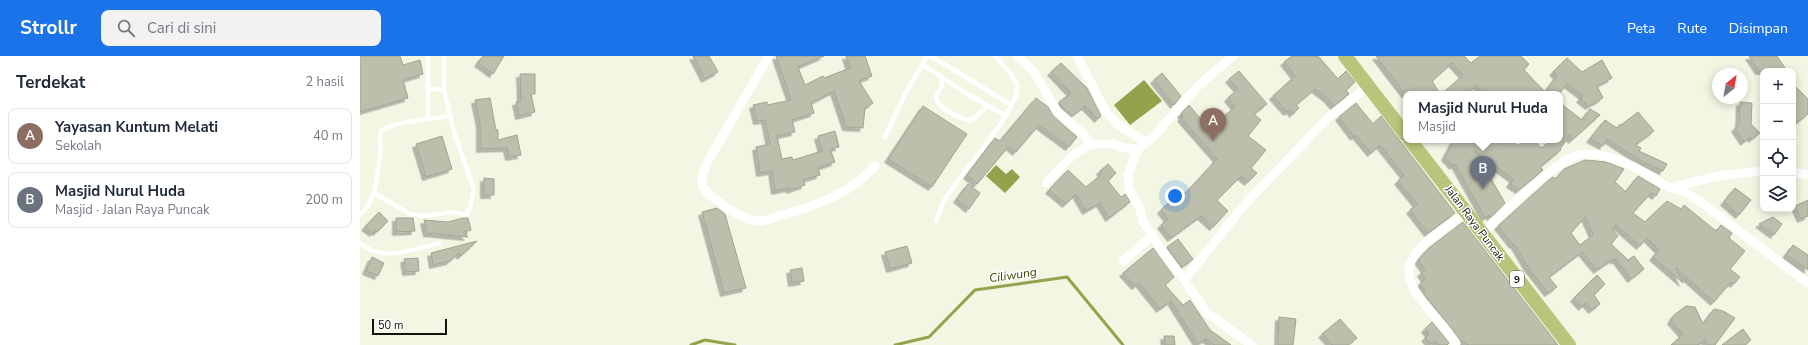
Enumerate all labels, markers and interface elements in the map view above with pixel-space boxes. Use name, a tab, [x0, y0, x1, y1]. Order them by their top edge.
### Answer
search box	[101, 10, 381, 46]
text: Strollr	[20, 15, 77, 41]
icon: search	[115, 17, 137, 39]
text: Cari di sini	[147, 18, 216, 38]
text: Peta	[1627, 19, 1655, 38]
text: Rute	[1677, 19, 1707, 38]
text: Disimpan	[1729, 19, 1788, 38]
north arrow	[1712, 68, 1748, 104]
map controls	[1760, 68, 1796, 212]
button: +	[1760, 68, 1796, 104]
text: Terdekat	[16, 71, 85, 94]
text: 2 hasil	[305, 73, 344, 91]
popup	[1403, 91, 1563, 143]
text: Masjid Nurul Huda	[1418, 98, 1548, 118]
button: −	[1760, 104, 1796, 140]
pin: A	[1200, 108, 1226, 141]
text: Yayasan Kuntum Melati	[55, 117, 218, 137]
text: Masjid	[1418, 118, 1456, 136]
text: A	[25, 127, 35, 145]
text: 40 m	[313, 127, 343, 145]
text: Sekolah	[55, 137, 102, 155]
button: locate	[1760, 140, 1796, 176]
pin: B	[1470, 156, 1496, 189]
button: layers	[1760, 176, 1796, 212]
text: Masjid Nurul Huda	[55, 181, 185, 201]
street label: Jalan Raya Puncak	[1441, 182, 1508, 264]
your location	[1165, 186, 1185, 206]
text: B	[26, 191, 34, 209]
text: 200 m	[305, 191, 343, 209]
text: Masjid · Jalan Raya Puncak	[55, 201, 210, 219]
water label: Ciliwung	[988, 264, 1038, 286]
road number: 9	[1510, 271, 1524, 287]
scale bar	[372, 317, 447, 336]
text: 50 m	[378, 318, 403, 333]

